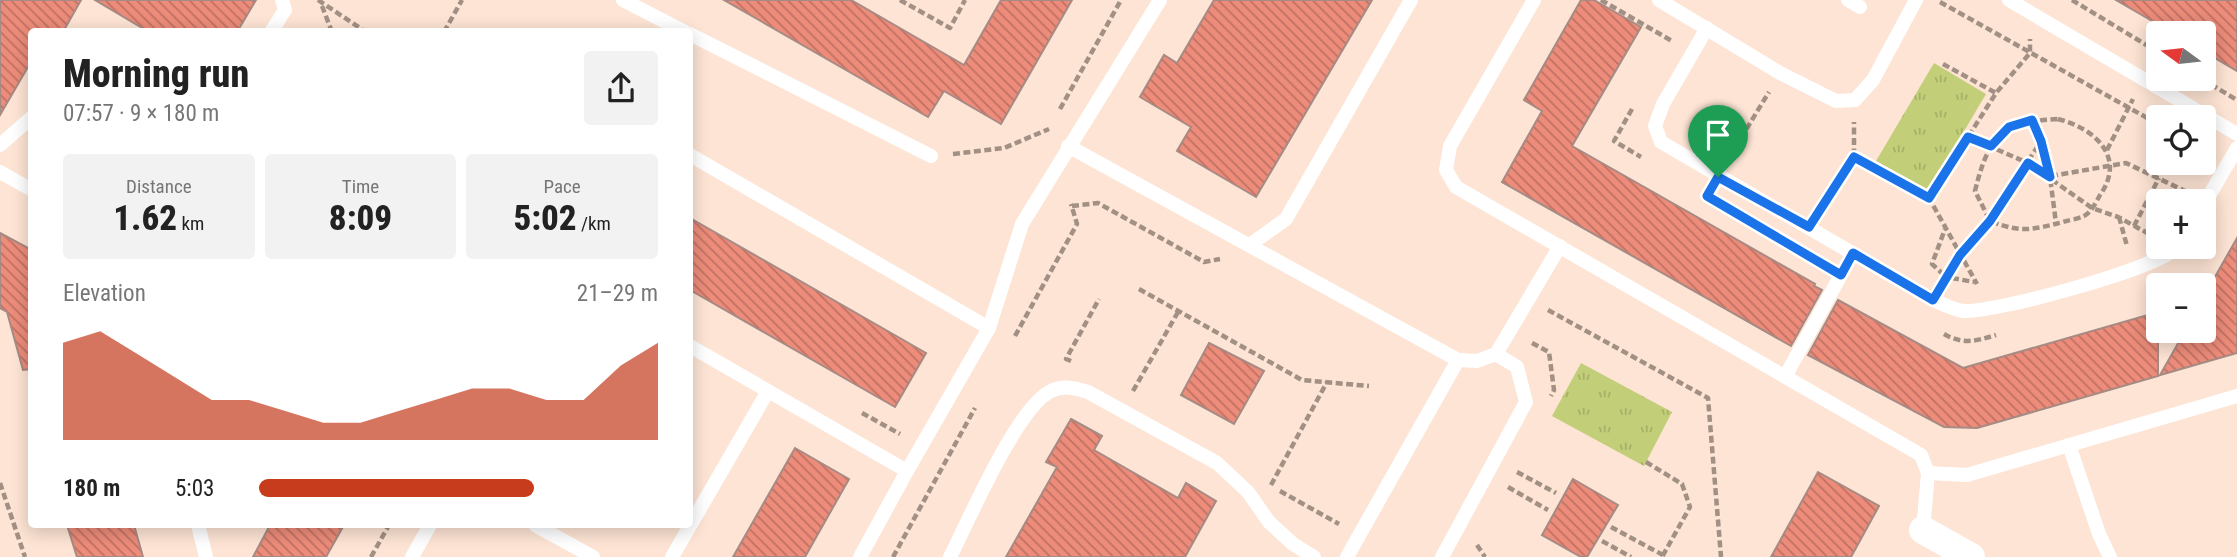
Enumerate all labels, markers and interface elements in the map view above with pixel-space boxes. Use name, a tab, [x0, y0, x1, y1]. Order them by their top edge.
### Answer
north arrow	[2146, 21, 2216, 91]
map controls	[2146, 21, 2216, 343]
button: share	[584, 51, 658, 125]
text: Morning run	[63, 52, 249, 96]
text: 07:57 · 9 × 180 m	[63, 100, 219, 127]
pin	[1688, 105, 1748, 177]
button: locate	[2146, 105, 2216, 175]
icon: arrive	[1699, 116, 1737, 154]
text: Distance	[126, 175, 192, 198]
text: Time	[342, 175, 379, 198]
text: Pace	[544, 175, 581, 198]
button: +	[2146, 189, 2216, 259]
text: 1.62	[113, 198, 177, 239]
text: 8:09	[329, 198, 392, 239]
text: 5:02	[513, 198, 577, 239]
text: km	[177, 212, 204, 235]
text: /km	[577, 212, 611, 235]
button: −	[2146, 273, 2216, 343]
text: Elevation	[63, 280, 146, 307]
text: 21–29 m	[577, 280, 658, 307]
text: 180 m	[63, 475, 120, 502]
text: 5:03	[175, 475, 214, 502]

